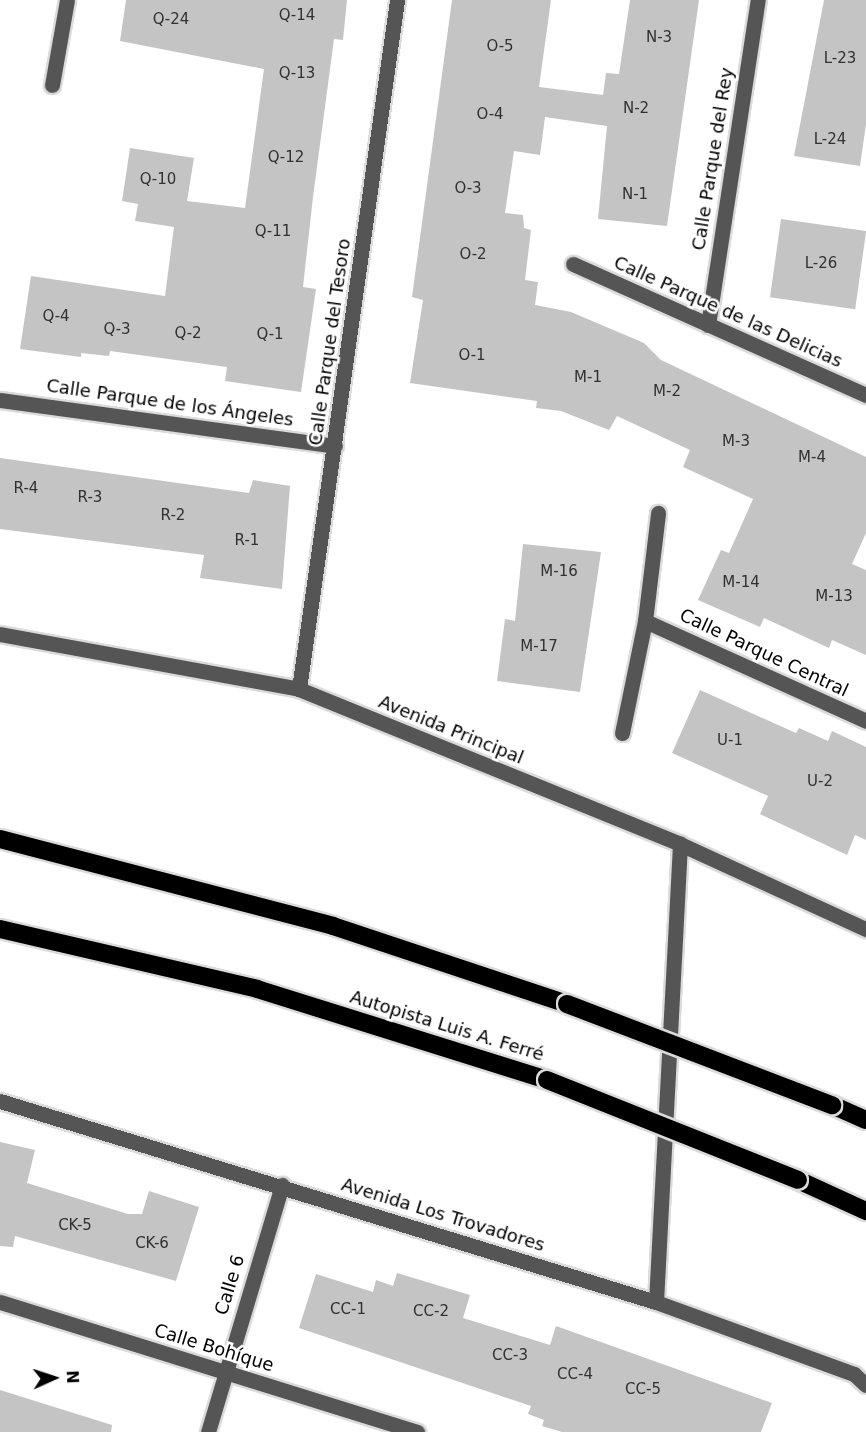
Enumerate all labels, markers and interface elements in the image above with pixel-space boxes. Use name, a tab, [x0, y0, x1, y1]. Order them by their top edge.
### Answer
house number: Q-14	[279, 7, 315, 25]
house number: Q-24	[153, 11, 189, 29]
house number: N-3	[646, 29, 672, 47]
house number: O-5	[486, 38, 514, 56]
house number: L-23	[824, 50, 856, 68]
house number: Q-13	[279, 65, 315, 83]
street label: Calle Parque del Rey	[688, 66, 738, 252]
house number: N-2	[623, 100, 649, 118]
house number: O-4	[476, 106, 504, 124]
house number: L-24	[814, 131, 846, 149]
house number: Q-12	[268, 149, 304, 167]
house number: Q-10	[140, 171, 176, 189]
house number: O-3	[454, 180, 482, 198]
house number: N-1	[622, 186, 648, 204]
house number: Q-11	[255, 223, 291, 241]
street label: Calle Parque del Tesoro	[305, 237, 355, 447]
house number: O-2	[459, 246, 487, 264]
street label: Calle Parque de las Delicias	[610, 252, 846, 372]
house number: L-26	[805, 255, 837, 273]
house number: Q-4	[42, 308, 70, 326]
house number: Q-3	[103, 321, 131, 339]
house number: Q-2	[174, 325, 202, 343]
house number: Q-1	[256, 326, 284, 344]
house number: O-1	[458, 347, 486, 365]
house number: M-1	[574, 369, 602, 387]
street label: Calle Parque de los Ángeles	[45, 375, 295, 431]
house number: M-2	[653, 383, 681, 401]
house number: M-3	[722, 433, 750, 451]
house number: M-4	[798, 449, 826, 467]
house number: R-4	[14, 480, 38, 498]
house number: R-3	[78, 489, 102, 507]
house number: R-2	[161, 507, 185, 525]
house number: R-1	[235, 532, 259, 550]
house number: M-16	[540, 563, 578, 581]
house number: M-14	[722, 574, 760, 592]
house number: M-13	[815, 588, 853, 606]
street label: Calle Parque Central	[676, 604, 852, 702]
house number: M-17	[520, 638, 558, 656]
street label: Avenida Principal	[375, 691, 527, 769]
house number: U-1	[717, 732, 743, 750]
house number: U-2	[807, 773, 833, 791]
street label: Autopista Luis A. Ferré	[347, 986, 547, 1066]
street label: Avenida Los Trovadores	[339, 1174, 547, 1256]
house number: CK-5	[58, 1217, 92, 1235]
house number: CK-6	[135, 1235, 169, 1253]
street label: Calle 6	[211, 1252, 249, 1318]
house number: CC-1	[330, 1301, 366, 1319]
house number: CC-2	[413, 1303, 449, 1321]
street label: Calle Bohíque	[152, 1320, 276, 1376]
house number: CC-3	[492, 1347, 528, 1365]
north arrow	[24, 1348, 84, 1408]
house number: CC-4	[557, 1366, 593, 1384]
text: N	[63, 1370, 82, 1384]
house number: CC-5	[625, 1381, 661, 1399]

